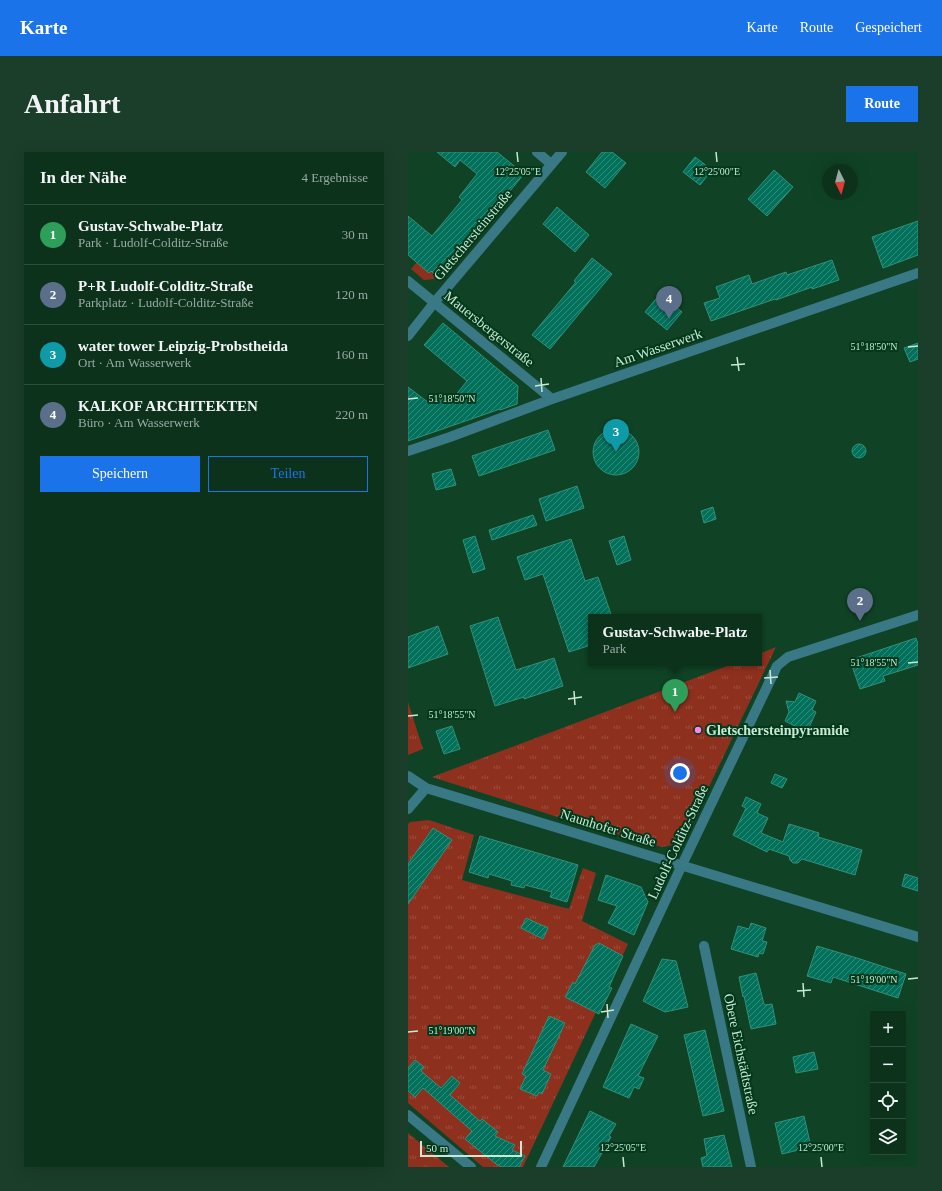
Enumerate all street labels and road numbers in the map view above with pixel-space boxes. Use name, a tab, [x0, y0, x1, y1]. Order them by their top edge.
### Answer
street label: Gletschersteinstraße	[431, 187, 515, 283]
street label: Mauersbergerstraße	[441, 288, 537, 370]
street label: Am Wasserwerk	[612, 326, 704, 370]
street label: Ludolf-Colditz-Straße	[645, 782, 711, 902]
street label: Naunhofer Straße	[558, 806, 658, 850]
street label: Obere Eichstädtstraße	[721, 992, 761, 1116]

